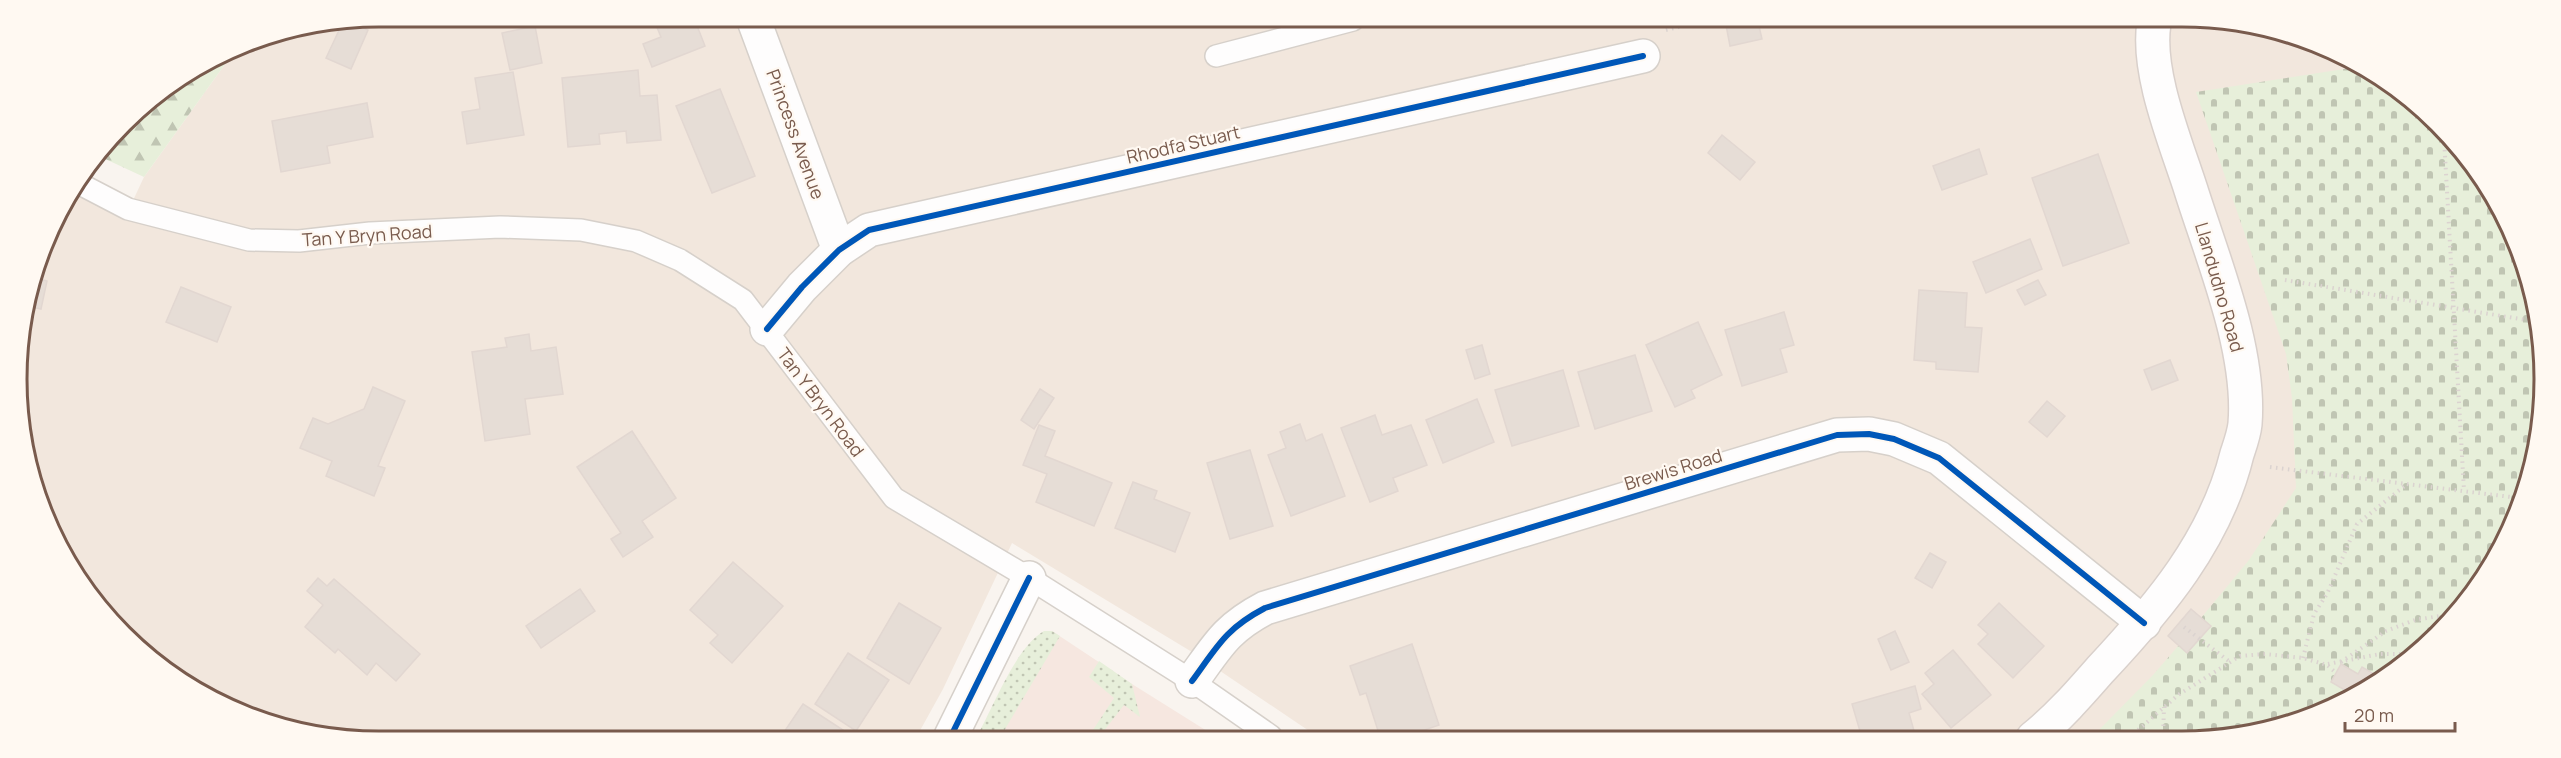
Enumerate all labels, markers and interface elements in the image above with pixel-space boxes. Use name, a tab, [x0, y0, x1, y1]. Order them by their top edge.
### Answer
street label: Princess Avenue	[761, 66, 831, 202]
street label: Rhodfa Stuart	[1124, 119, 1242, 169]
street label: Tan Y Bryn Road	[301, 218, 433, 252]
street label: Llandudno Road	[2190, 219, 2250, 355]
street label: Tan Y Bryn Road	[772, 343, 870, 461]
street label: Brewis Road	[1621, 443, 1725, 495]
scale bar	[2345, 695, 2454, 733]
text: 20 m	[2354, 703, 2394, 727]

